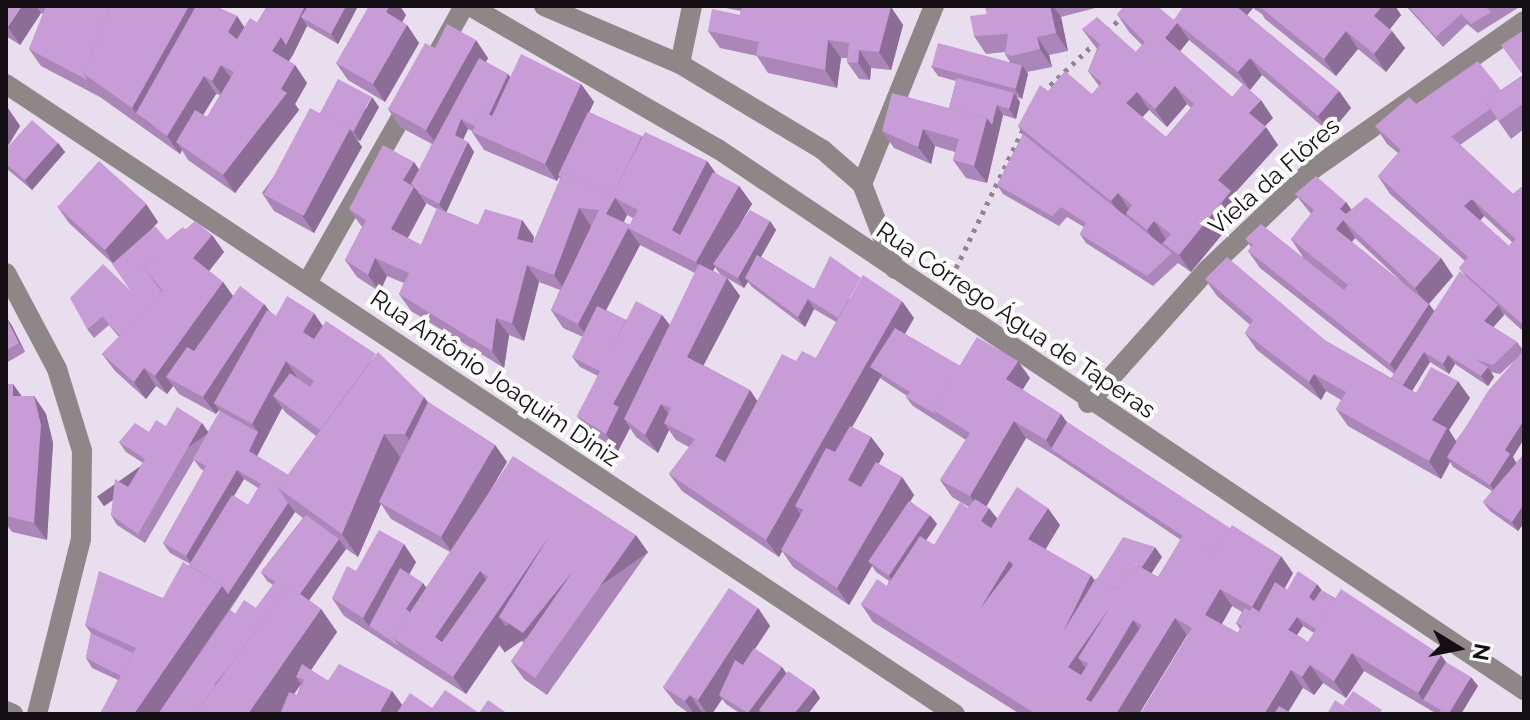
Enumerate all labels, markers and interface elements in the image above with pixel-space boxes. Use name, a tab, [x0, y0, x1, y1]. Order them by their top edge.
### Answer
street label: Viela da Flôres	[1203, 111, 1345, 241]
street label: Rua Córrego Água de Taperas	[870, 215, 1162, 425]
street label: Rua Antônio Joaquim Diniz	[365, 283, 625, 473]
north arrow	[1418, 608, 1498, 688]
text: N	[1467, 642, 1496, 663]

